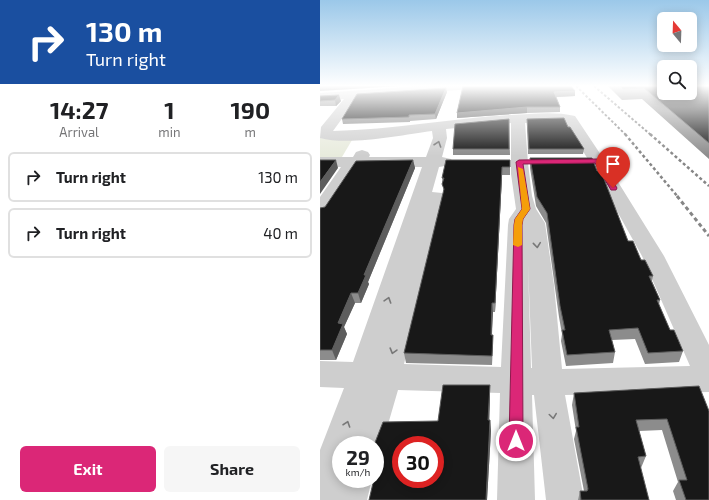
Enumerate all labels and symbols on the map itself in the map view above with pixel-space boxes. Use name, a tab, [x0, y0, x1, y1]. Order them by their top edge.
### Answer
north arrow	[657, 12, 697, 52]
one-way arrow	[433, 141, 441, 148]
pin	[596, 147, 630, 188]
one-way arrow	[532, 242, 541, 248]
one-way arrow	[383, 297, 392, 304]
one-way arrow	[389, 347, 398, 354]
one-way arrow	[548, 413, 557, 419]
one-way arrow	[342, 420, 350, 427]
position arrow	[495, 420, 537, 462]
speed limit sign: 30	[392, 436, 444, 488]

